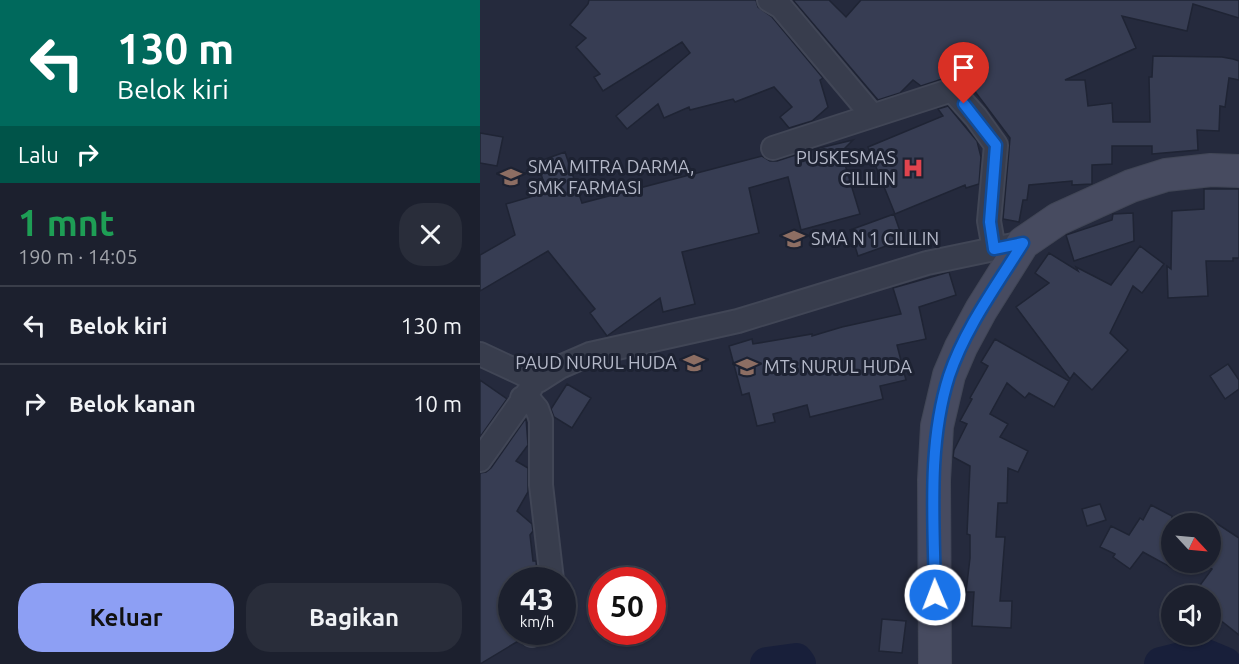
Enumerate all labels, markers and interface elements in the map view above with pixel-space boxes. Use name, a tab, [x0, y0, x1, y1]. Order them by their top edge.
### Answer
icon: left	[18, 24, 96, 102]
text: 130 m	[117, 25, 234, 72]
pin	[938, 42, 989, 104]
icon: arrive	[947, 51, 980, 84]
text: Belok kiri	[117, 74, 229, 104]
icon: right	[71, 138, 104, 171]
text: Lalu	[18, 142, 59, 167]
place label: PUSKESMAS CILILIN	[796, 147, 896, 188]
place label: SMA MITRA DARMA, SMK FARMASI	[528, 156, 694, 197]
hospital icon: PUSKESMAS CILILIN	[901, 156, 925, 180]
school or university icon: SMA MITRA DARMA, SMK FARMASI	[499, 165, 523, 189]
text: 1 mnt	[18, 202, 114, 243]
button: close	[399, 203, 462, 266]
school or university icon: SMA N 1 CILILIN	[782, 227, 806, 251]
place label: SMA N 1 CILILIN	[811, 228, 939, 248]
text: 190 m · 14:05	[18, 245, 138, 268]
icon: left	[18, 309, 51, 342]
text: Belok kiri	[69, 313, 167, 338]
text: 130 m	[401, 313, 462, 338]
school or university icon: PAUD NURUL HUDA	[682, 351, 706, 375]
place label: PAUD NURUL HUDA	[515, 352, 677, 372]
school or university icon: MTs NURUL HUDA	[735, 355, 759, 379]
place label: MTs NURUL HUDA	[764, 356, 912, 376]
icon: right	[18, 387, 51, 420]
text: Belok kanan	[69, 391, 196, 416]
text: 10 m	[413, 391, 462, 416]
north arrow	[1161, 513, 1221, 573]
map controls	[1161, 513, 1221, 645]
position arrow	[903, 563, 967, 627]
speed limit sign: 50	[588, 567, 666, 645]
text: 43	[520, 582, 554, 616]
button: Keluar	[18, 583, 234, 652]
button: Bagikan	[246, 583, 462, 652]
button: sound	[1161, 585, 1221, 645]
text: km/h	[520, 613, 554, 630]

